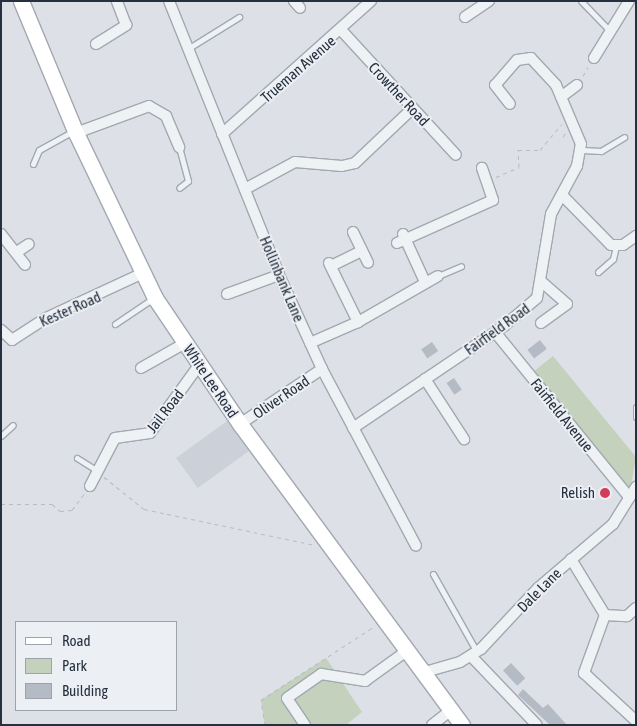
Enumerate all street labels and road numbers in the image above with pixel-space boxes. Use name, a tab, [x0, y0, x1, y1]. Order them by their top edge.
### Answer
street label: Trueman Avenue	[257, 32, 339, 106]
street label: Crowther Road	[365, 58, 433, 130]
street label: Hollinbank Lane	[256, 233, 308, 325]
street label: Kester Road	[37, 288, 103, 330]
street label: Fairfield Road	[461, 299, 533, 359]
street label: White Lee Road	[180, 341, 242, 421]
street label: Oliver Road	[249, 372, 313, 422]
street label: Fairfield Avenue	[527, 375, 597, 455]
street label: Jail Road	[143, 386, 187, 436]
street label: Dale Lane	[513, 564, 565, 616]

